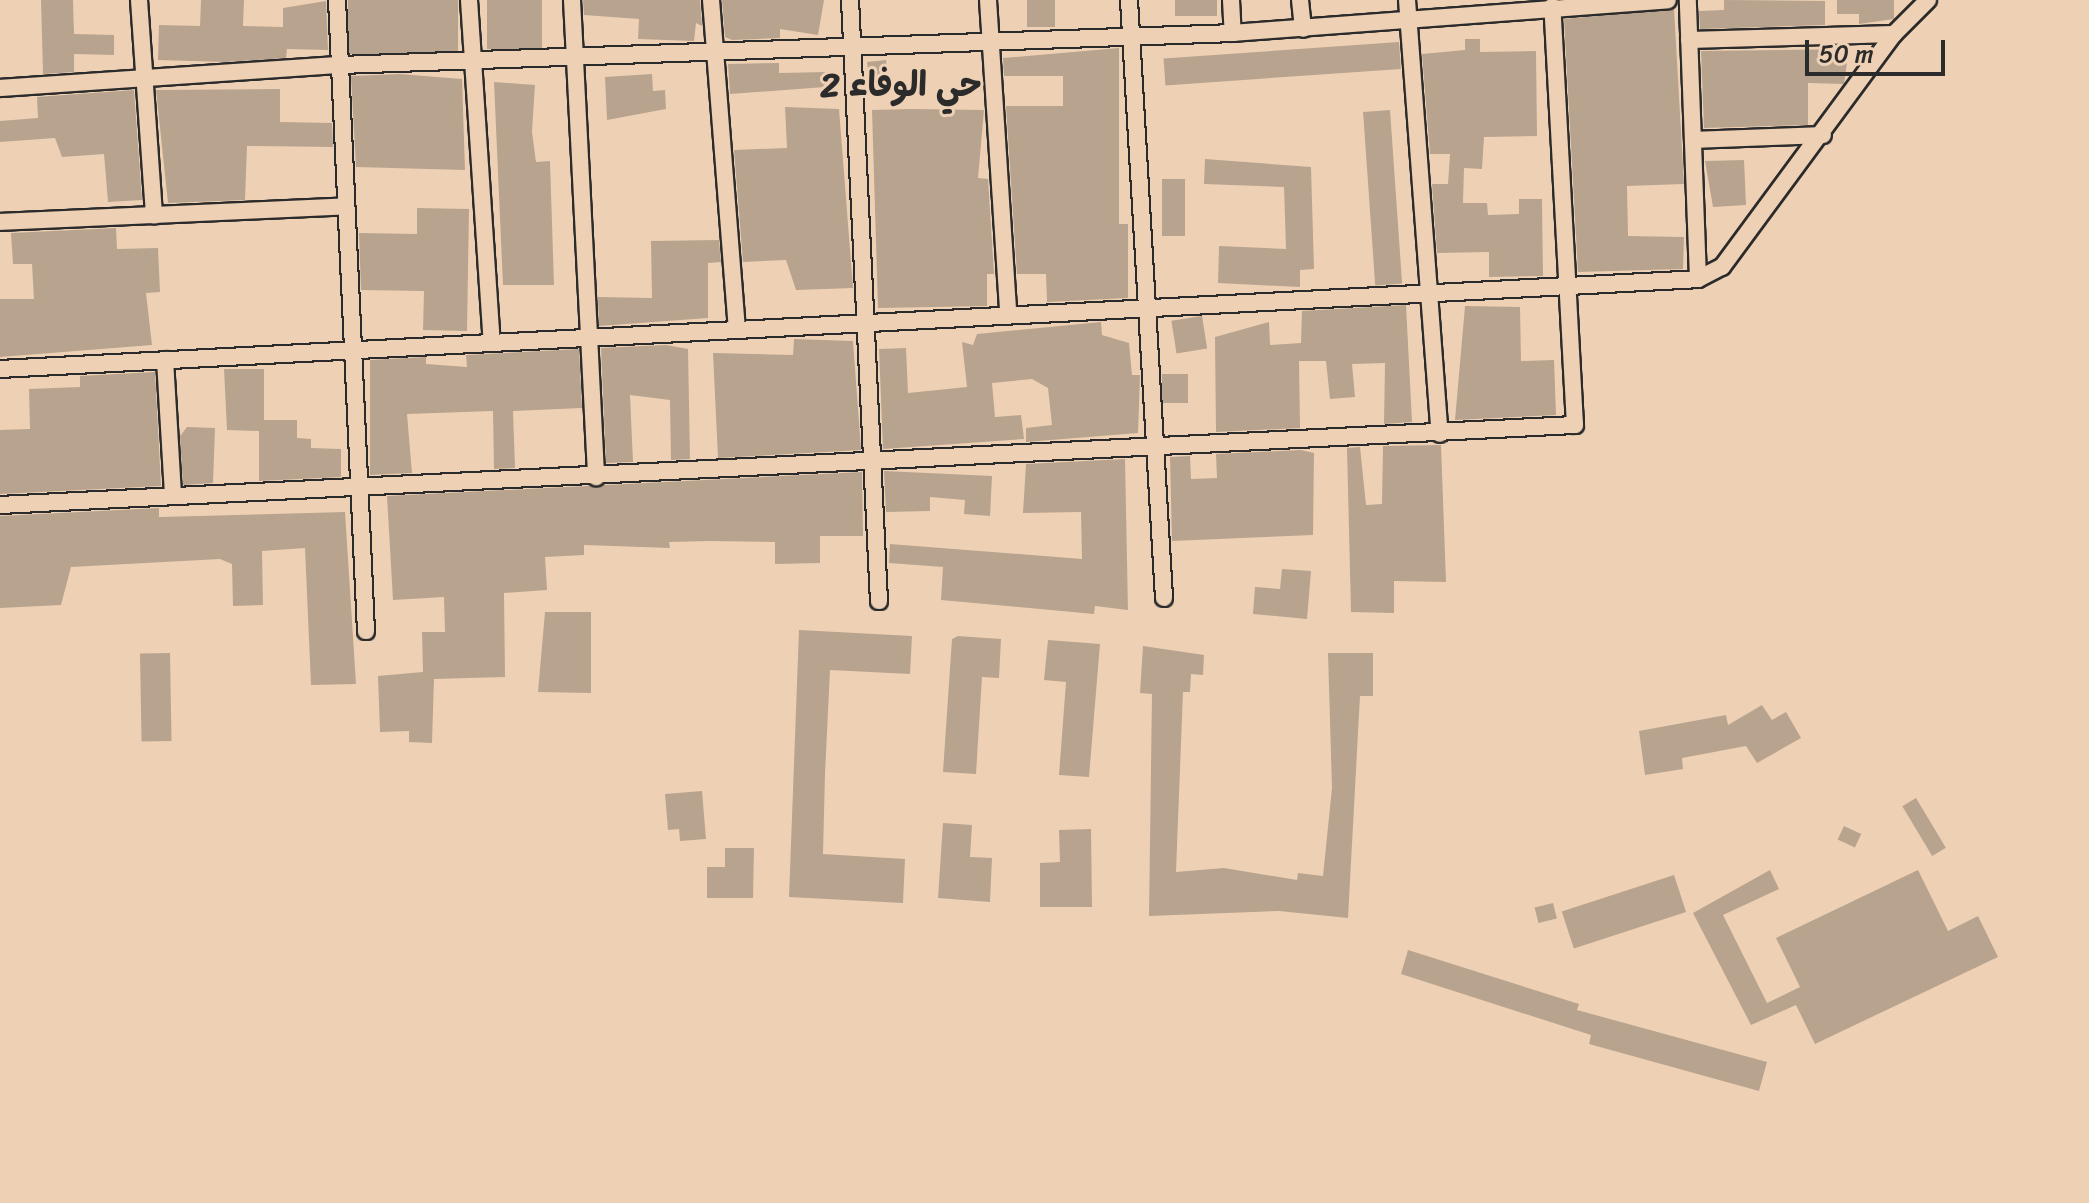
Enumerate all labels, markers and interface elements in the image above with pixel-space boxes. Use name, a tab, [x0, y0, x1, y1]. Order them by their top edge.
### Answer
scale bar	[1809, 24, 1949, 74]
text: 50 m	[1819, 33, 1874, 75]
district label: حي الوفاء 2	[820, 66, 982, 106]

